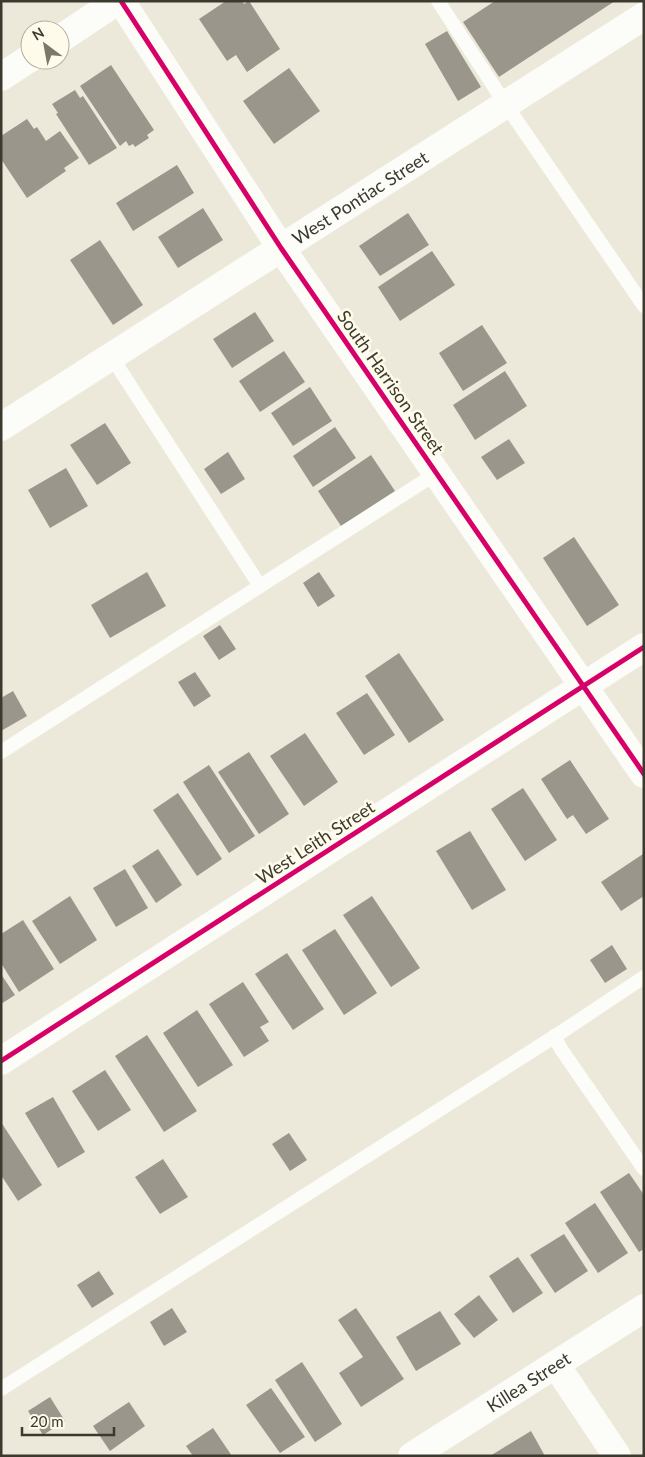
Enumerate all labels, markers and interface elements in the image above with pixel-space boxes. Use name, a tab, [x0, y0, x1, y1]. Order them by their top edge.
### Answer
north arrow	[20, 20, 70, 70]
text: N	[29, 23, 47, 44]
street label: West Pontiac Street	[288, 146, 433, 249]
street label: South Harrison Street	[333, 306, 449, 459]
street label: West Leith Street	[252, 795, 379, 889]
street label: Killea Street	[482, 1347, 575, 1417]
scale bar	[22, 1404, 115, 1436]
text: 20 m	[30, 1412, 64, 1430]

